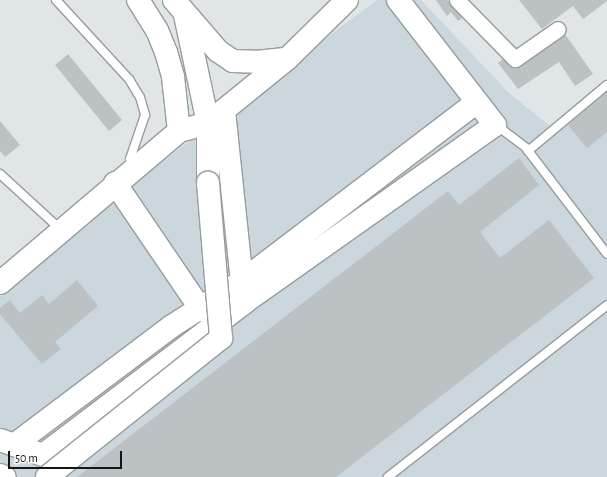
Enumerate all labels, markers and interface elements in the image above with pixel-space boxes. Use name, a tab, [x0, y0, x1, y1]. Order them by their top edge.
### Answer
scale bar	[10, 443, 124, 469]
text: 50 m	[15, 452, 38, 464]

